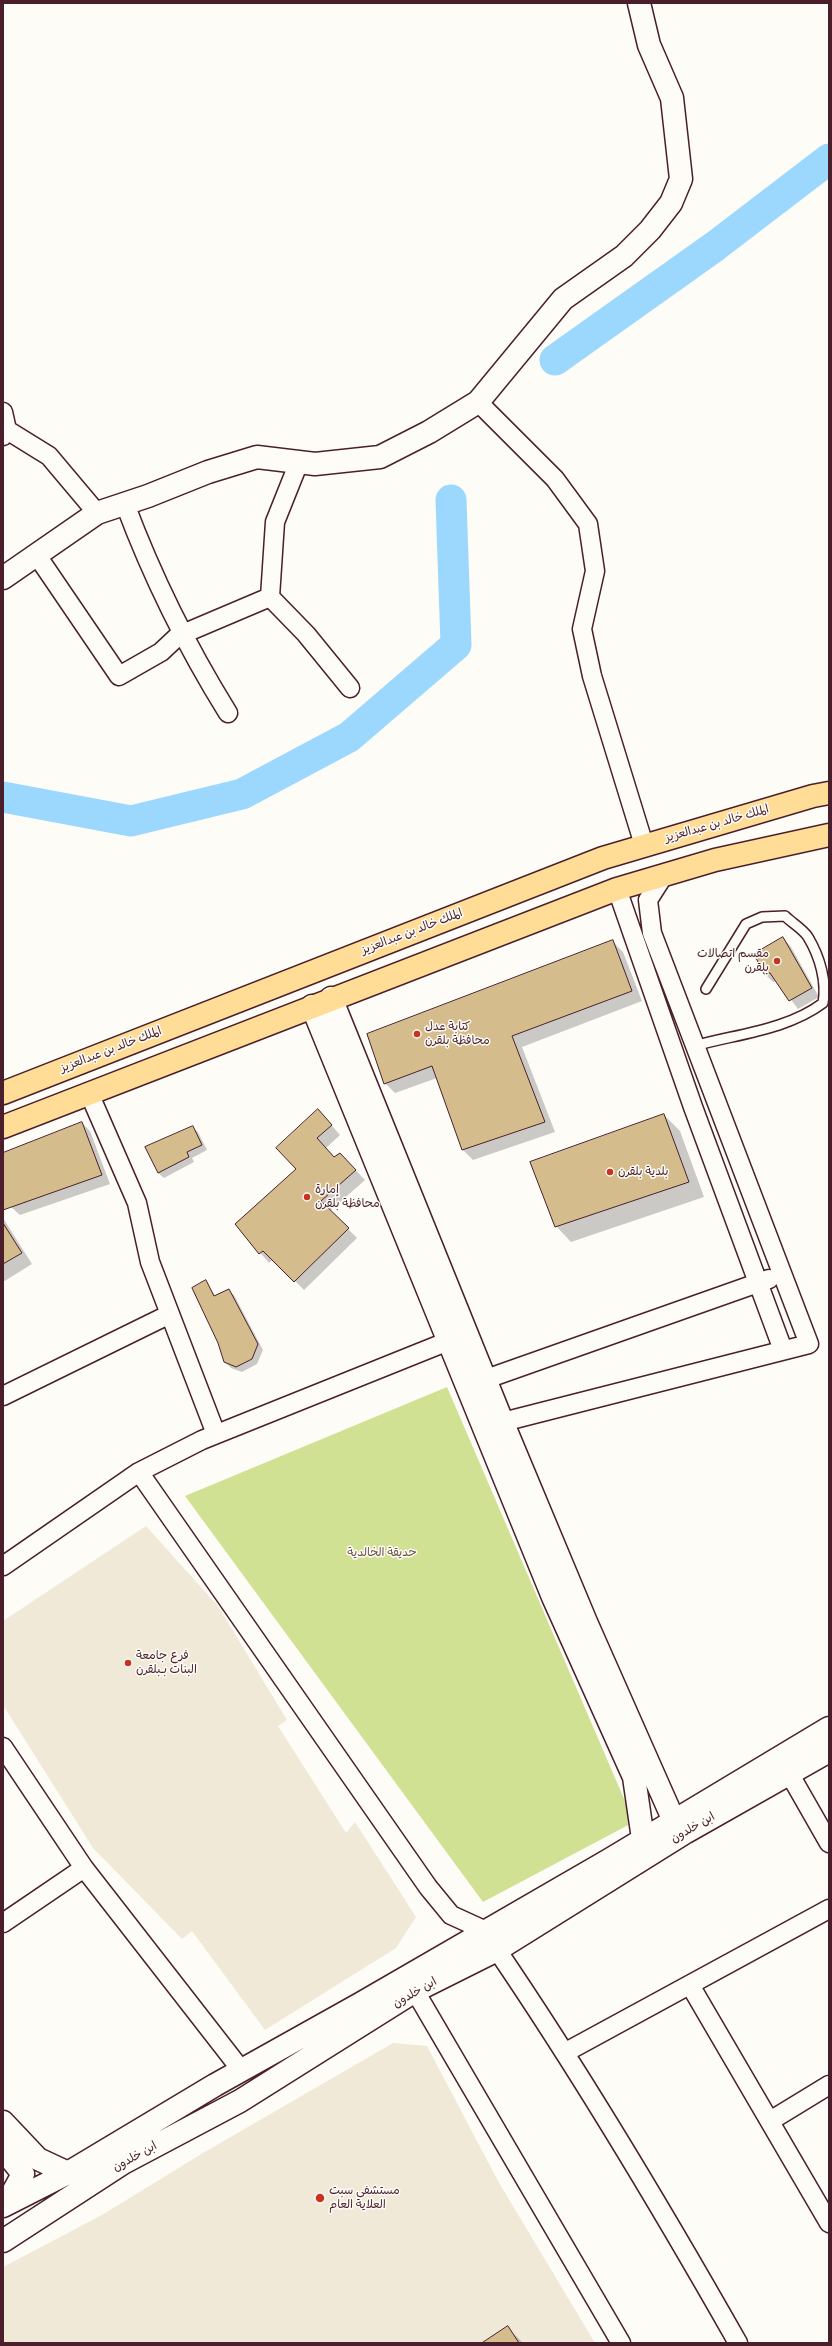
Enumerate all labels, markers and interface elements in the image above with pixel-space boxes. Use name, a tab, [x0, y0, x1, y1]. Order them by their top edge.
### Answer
street label: الملك خالد بن عبدالعزيز	[663, 802, 771, 846]
street label: الملك خالد بن عبدالعزيز	[359, 906, 465, 958]
place label: مقسم اتصالات بلقرن	[697, 947, 769, 975]
marker: مقسم اتصالات بلقرن	[772, 956, 782, 966]
place label: كتابة عدل محافظة بلقرن	[425, 1020, 490, 1048]
street label: الملك خالد بن عبدالعزيز	[58, 1024, 164, 1076]
marker: كتابة عدل محافظة بلقرن	[412, 1029, 422, 1039]
place label: بلدية بلقرن	[618, 1165, 669, 1179]
marker: بلدية بلقرن	[605, 1167, 615, 1177]
place label: إمارة محافظة بلقرن	[315, 1183, 380, 1211]
marker: إمارة محافظة بلقرن	[302, 1192, 312, 1202]
park label: حديقة الخالدية	[347, 1546, 417, 1560]
place label: فرع جامعة البنات بـبلقرن	[136, 1649, 197, 1677]
marker: فرع جامعة البنات بـبلقرن	[123, 1658, 133, 1668]
street label: ابن خلدون	[668, 1810, 718, 1846]
street label: ابن خلدون	[390, 1975, 440, 2011]
street label: ابن خلدون	[110, 2139, 160, 2175]
place label: مستشفى سبت العلاية العام	[329, 2184, 400, 2212]
marker: مستشفى سبت العلاية العام	[314, 2192, 326, 2204]

